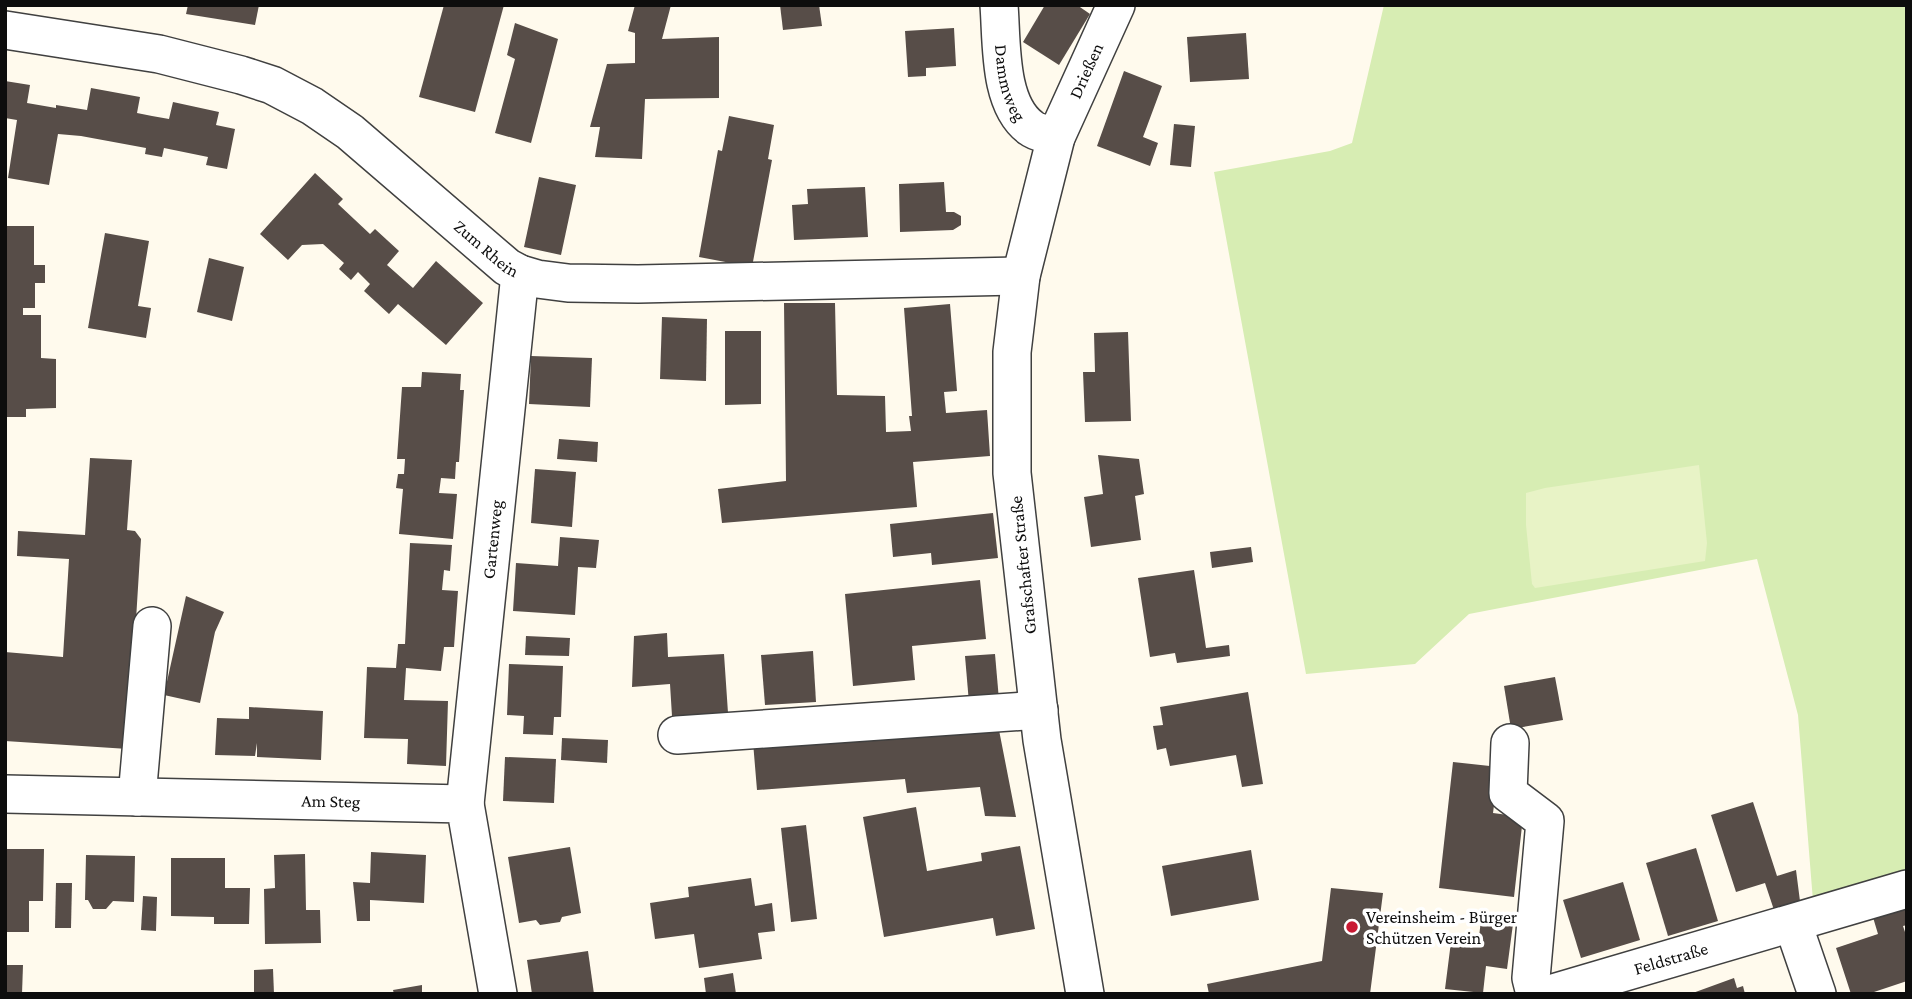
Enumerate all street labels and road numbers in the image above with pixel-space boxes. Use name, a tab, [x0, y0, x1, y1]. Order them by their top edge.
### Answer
street label: Drießen	[1065, 40, 1108, 102]
street label: Dammweg	[991, 44, 1030, 126]
street label: Zum Rhein	[450, 216, 523, 282]
street label: Grafschafter Straße	[1006, 495, 1040, 635]
street label: Gartenweg	[478, 499, 507, 580]
street label: Am Steg	[301, 790, 361, 812]
street label: Feldstraße	[1632, 938, 1710, 979]

